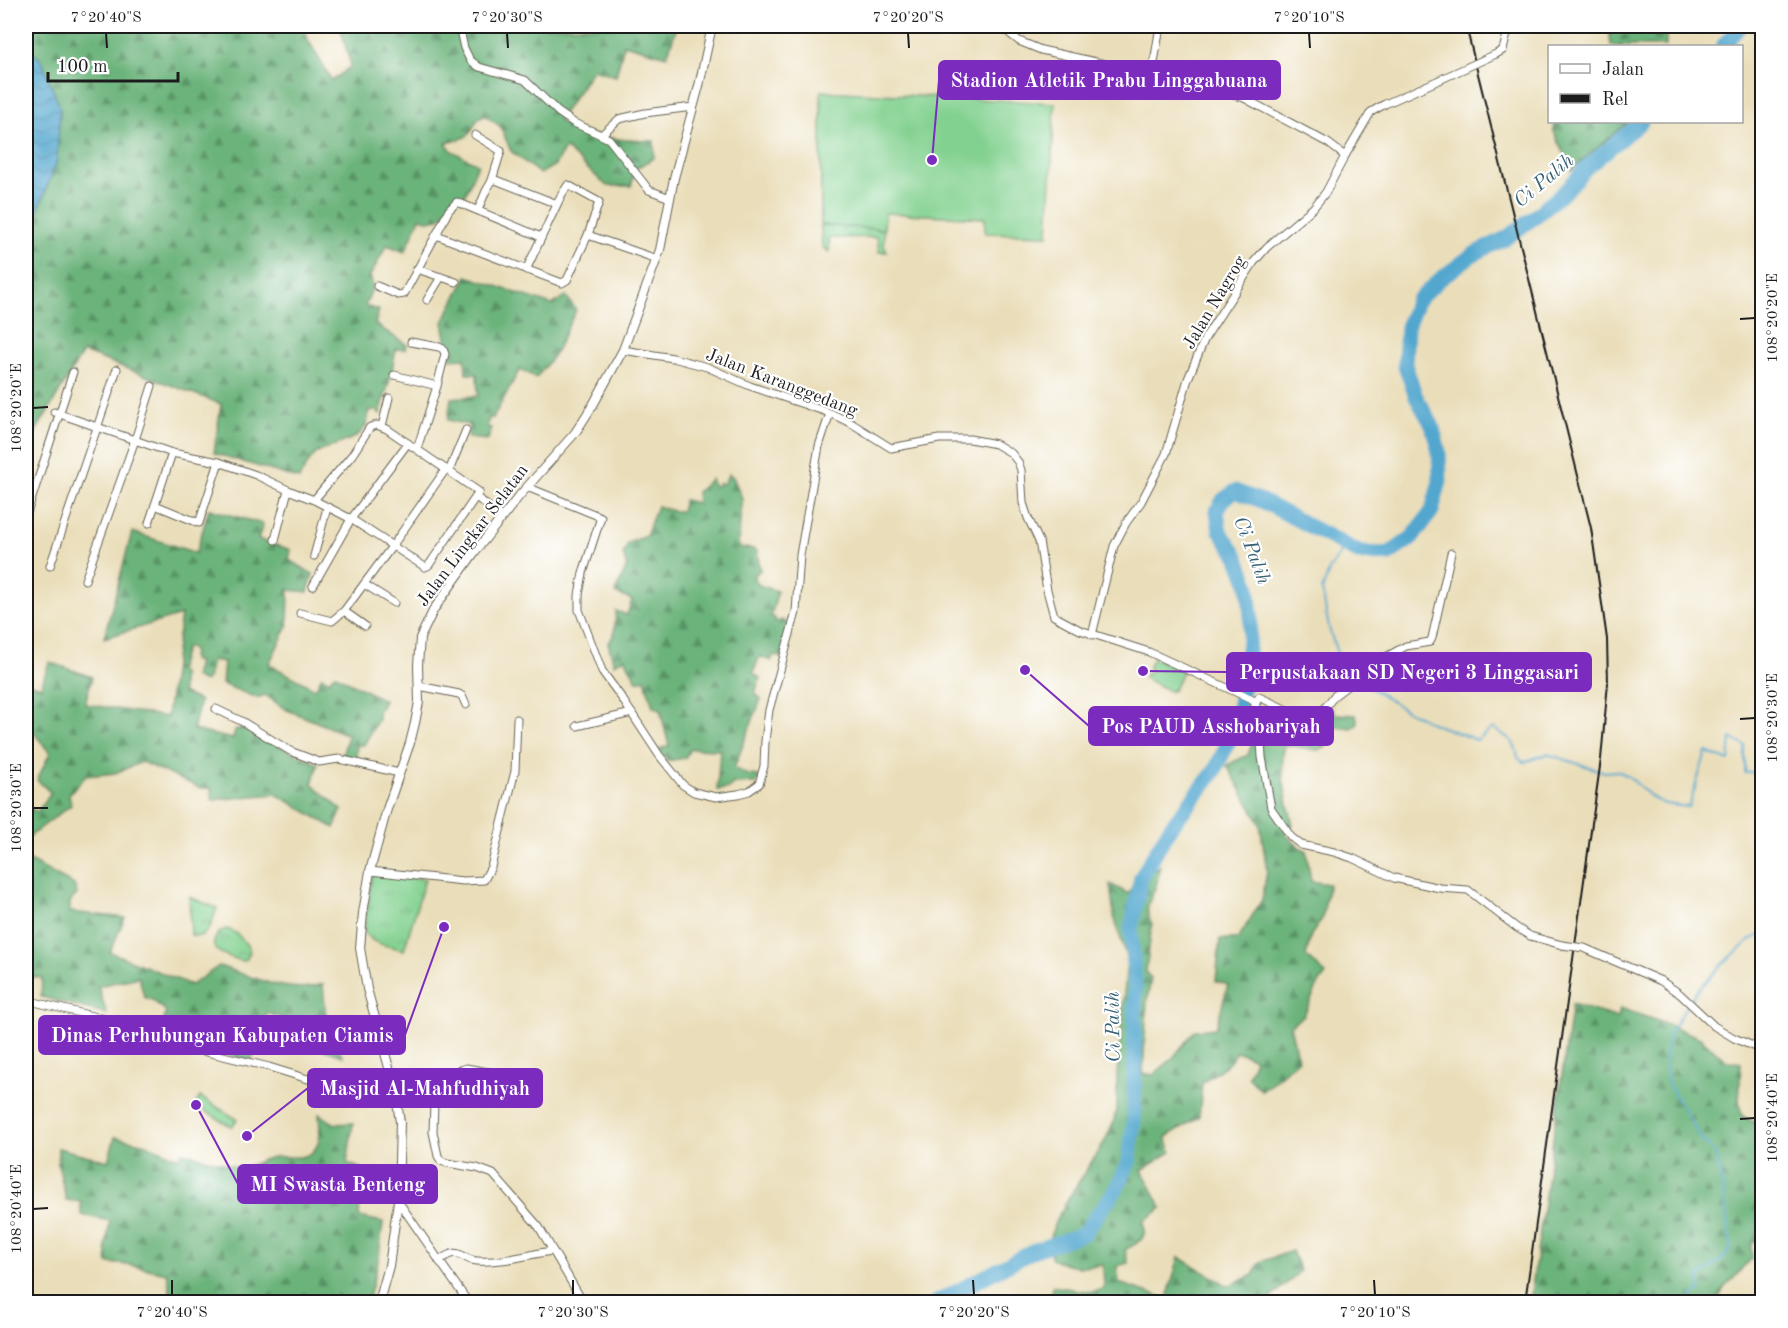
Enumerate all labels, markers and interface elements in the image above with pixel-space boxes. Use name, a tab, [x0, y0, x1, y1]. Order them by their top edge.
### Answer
text: 7°20'40"S	[70, 11, 142, 26]
text: 7°20'30"S	[471, 11, 543, 26]
text: 7°20'20"S	[872, 11, 944, 26]
text: 7°20'10"S	[1273, 11, 1345, 26]
scale bar	[48, 45, 178, 83]
legend	[1548, 45, 1743, 123]
text: 100 m	[57, 58, 108, 76]
callout: Stadion Atletik Prabu Linggabuana	[939, 61, 1280, 99]
text: Jalan	[1602, 61, 1644, 79]
text: Stadion Atletik Prabu Linggabuana	[950, 72, 1268, 92]
text: Rel	[1602, 91, 1628, 109]
water label: Ci Palih	[1511, 151, 1578, 212]
street label: Jalan Nagrog	[1180, 252, 1250, 352]
text: 108°20'20"E	[1766, 273, 1781, 363]
street label: Jalan Karanggedang	[703, 346, 860, 420]
text: 108°20'20"E	[10, 363, 25, 453]
street label: Jalan Lingkar Selatan	[414, 461, 532, 610]
water label: Ci Palih	[1229, 514, 1273, 588]
callout: Perpustakaan SD Negeri 3 Linggasari	[1227, 653, 1591, 691]
text: Perpustakaan SD Negeri 3 Linggasari	[1239, 664, 1579, 684]
text: 108°20'30"E	[1766, 673, 1781, 763]
callout: Pos PAUD Asshobariyah	[1089, 707, 1333, 745]
text: Pos PAUD Asshobariyah	[1101, 718, 1321, 738]
text: 108°20'30"E	[10, 763, 25, 853]
water label: Ci Palih	[1103, 991, 1125, 1063]
callout: Dinas Perhubungan Kabupaten Ciamis	[39, 1016, 405, 1054]
text: Dinas Perhubungan Kabupaten Ciamis	[51, 1027, 393, 1047]
callout: Masjid Al-Mahfudhiyah	[308, 1069, 542, 1107]
text: 108°20'40"E	[1766, 1073, 1781, 1163]
text: Masjid Al-Mahfudhiyah	[320, 1080, 530, 1100]
text: 108°20'40"E	[10, 1164, 25, 1254]
callout: MI Swasta Benteng	[238, 1165, 437, 1203]
text: MI Swasta Benteng	[251, 1176, 425, 1196]
text: 7°20'40"S	[136, 1306, 208, 1321]
text: 7°20'30"S	[537, 1306, 609, 1321]
text: 7°20'20"S	[938, 1306, 1010, 1321]
text: 7°20'10"S	[1339, 1306, 1411, 1321]

